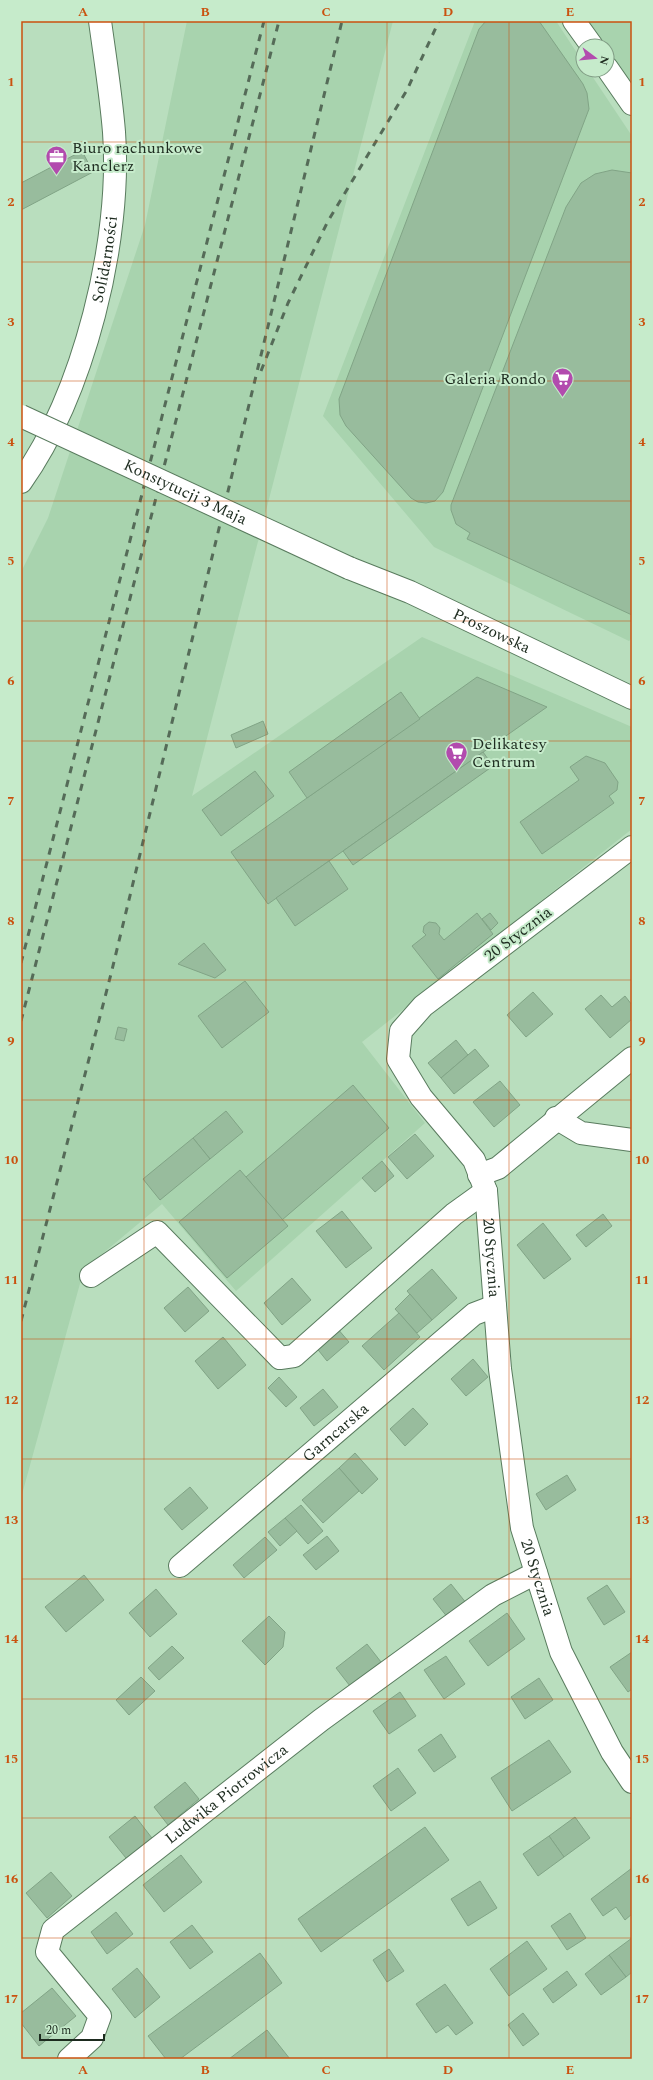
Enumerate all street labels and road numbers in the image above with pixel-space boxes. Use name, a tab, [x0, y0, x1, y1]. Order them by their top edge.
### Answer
street label: Solidarności	[85, 215, 124, 305]
street label: Konstytucji 3 Maja	[120, 453, 251, 531]
street label: Proszowska	[449, 602, 535, 660]
street label: 20 Stycznia	[479, 900, 557, 967]
street label: 20 Stycznia	[476, 1217, 506, 1298]
street label: Garncarska	[297, 1397, 374, 1468]
street label: 20 Stycznia	[514, 1536, 561, 1619]
street label: Ludwika Piotrowicza	[160, 1738, 293, 1850]

